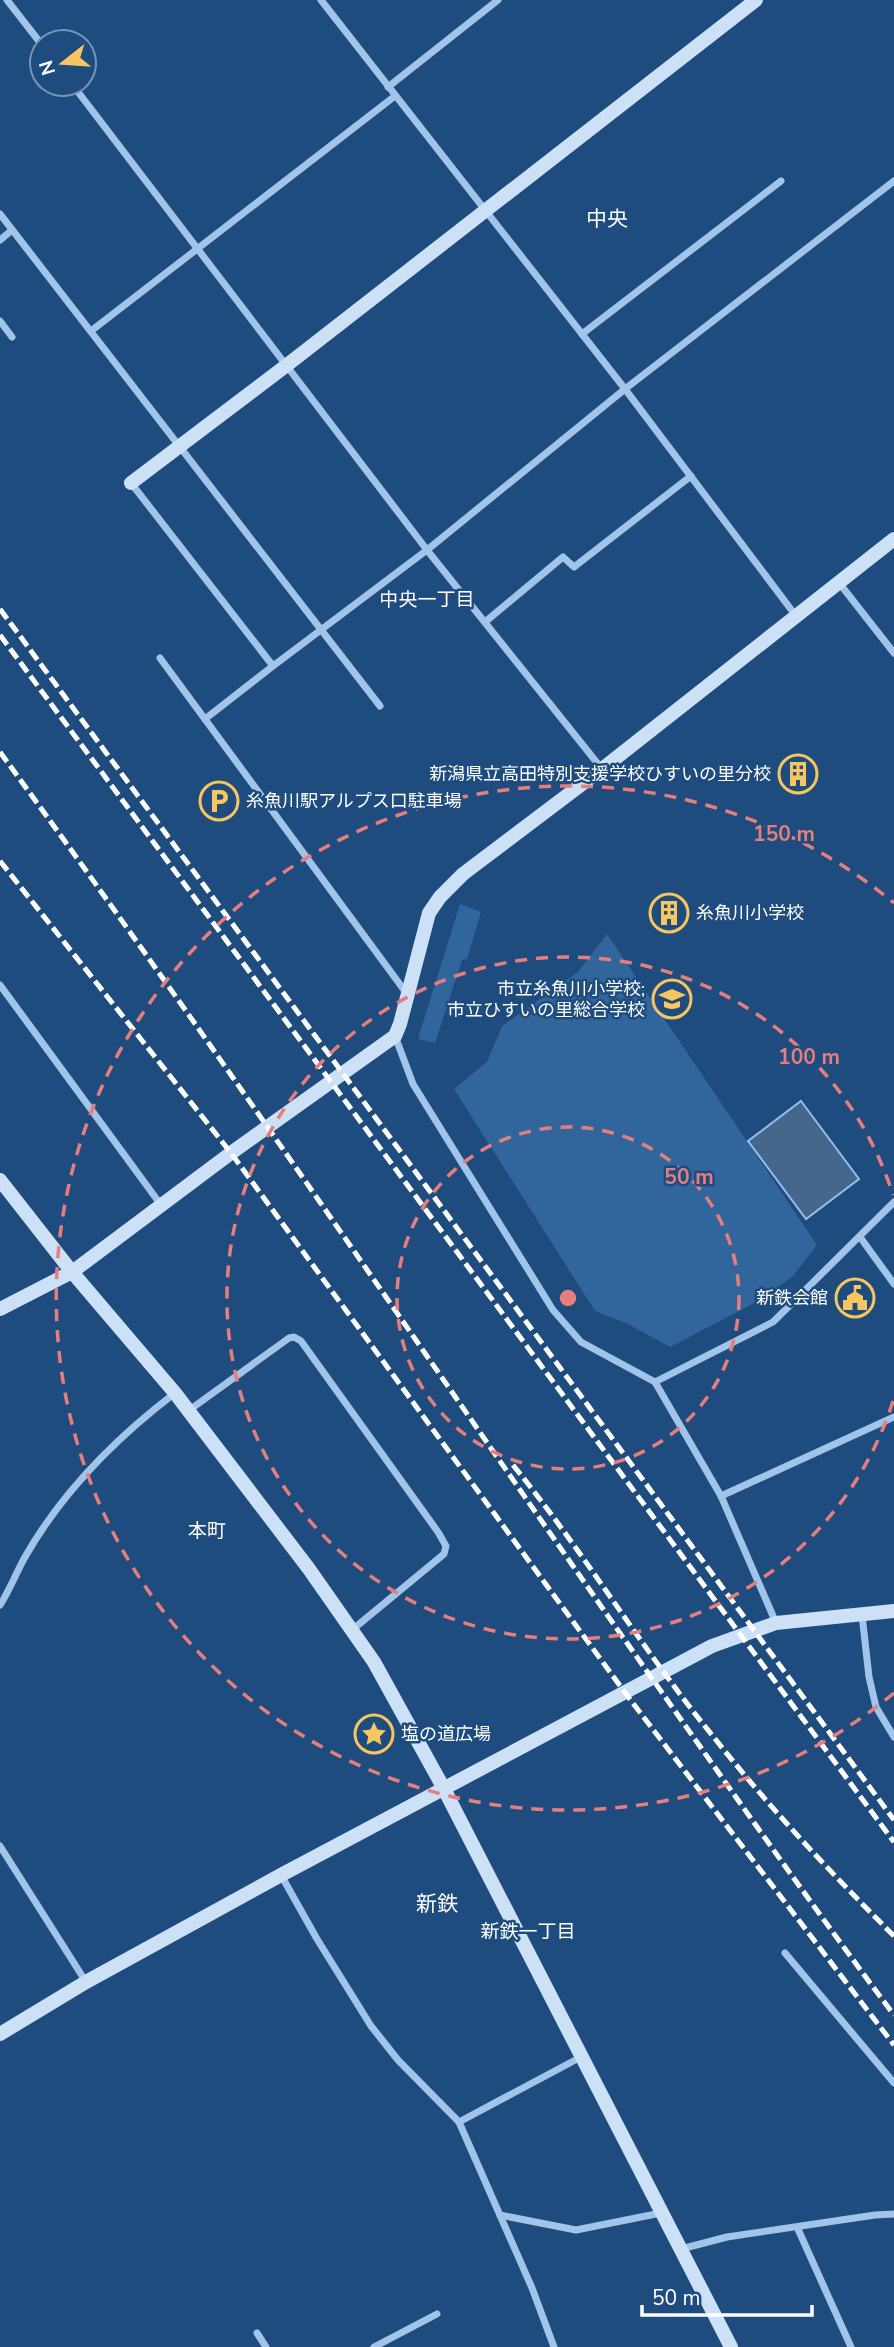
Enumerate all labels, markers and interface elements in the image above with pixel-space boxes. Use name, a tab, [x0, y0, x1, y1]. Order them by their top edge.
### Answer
north arrow	[28, 28, 98, 98]
text: N	[33, 57, 62, 78]
district label: 中央	[586, 205, 628, 233]
district label: 中央一丁目	[379, 587, 475, 613]
building icon: 新潟県立高田特別支援学校ひすいの里分校	[777, 753, 819, 795]
place label: 新潟県立高田特別支援学校ひすいの里分校	[429, 762, 771, 786]
parking icon: 糸魚川駅アルプス口駐車場	[198, 780, 240, 822]
place label: 糸魚川駅アルプス口駐車場	[246, 789, 462, 813]
text: 150 m	[753, 820, 815, 848]
building icon: 糸魚川小学校	[648, 892, 690, 934]
place label: 糸魚川小学校	[696, 901, 804, 925]
place label: 市立糸魚川小学校; 市立ひすいの里総合学校	[447, 977, 645, 1022]
school or university icon: 市立糸魚川小学校; 市立ひすいの里総合学校	[651, 978, 693, 1020]
text: 100 m	[778, 1043, 840, 1071]
text: 50 m	[664, 1163, 714, 1191]
public building icon: 新鉄会館	[834, 1277, 876, 1319]
centre of rings	[556, 1286, 580, 1310]
place label: 新鉄会館	[756, 1286, 828, 1310]
district label: 本町	[188, 1518, 226, 1544]
place icon: 塩の道広場	[353, 1713, 395, 1755]
place label: 塩の道広場	[401, 1722, 491, 1746]
district label: 新鉄	[416, 1890, 458, 1918]
district label: 新鉄一丁目	[480, 1919, 576, 1945]
scale bar	[642, 2274, 812, 2318]
text: 50 m	[652, 2284, 701, 2312]

